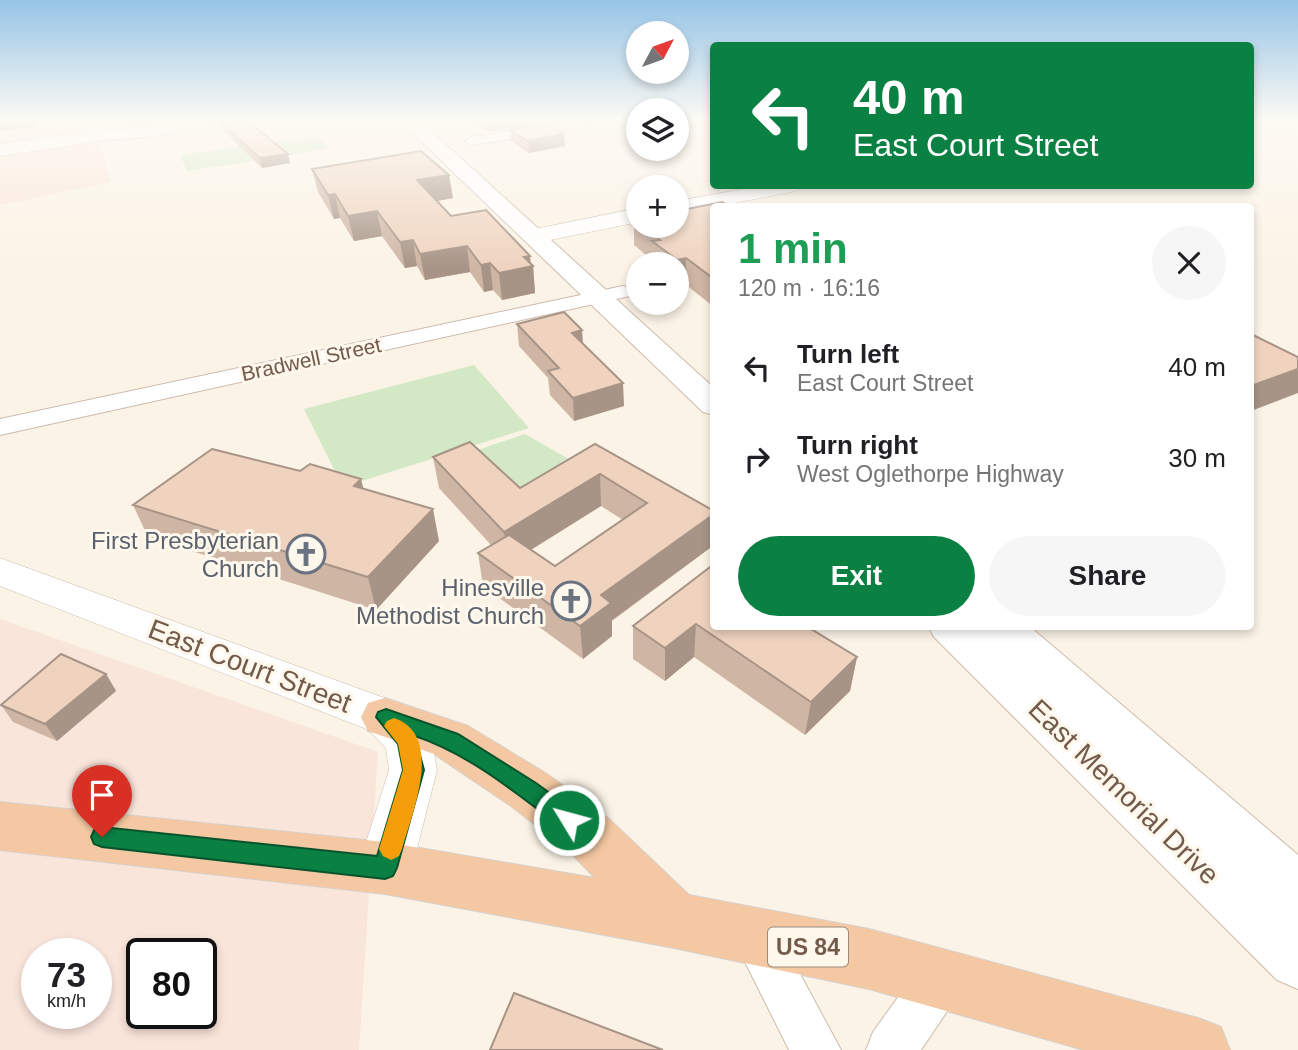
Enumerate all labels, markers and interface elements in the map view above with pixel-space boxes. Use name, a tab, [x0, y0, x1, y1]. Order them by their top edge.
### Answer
north arrow	[626, 21, 690, 84]
map controls	[626, 21, 689, 315]
icon: left	[738, 70, 829, 161]
text: 40 m	[853, 70, 965, 124]
button: layers	[626, 98, 689, 161]
text: East Court Street	[853, 127, 1098, 163]
button: +	[626, 175, 689, 238]
text: 1 min	[738, 225, 848, 272]
button: close	[1152, 226, 1226, 300]
button: −	[626, 252, 689, 315]
text: 120 m · 16:16	[738, 275, 880, 301]
street label: Bradwell Street	[239, 333, 383, 385]
text: Turn left	[797, 339, 899, 369]
icon: left	[738, 349, 776, 387]
text: 40 m	[1168, 352, 1226, 382]
text: East Court Street	[797, 370, 973, 396]
text: Turn right	[797, 430, 918, 460]
icon: right	[738, 440, 776, 478]
text: 30 m	[1168, 443, 1226, 473]
text: West Oglethorpe Highway	[797, 461, 1064, 487]
place label: First Presbyterian Church	[91, 527, 279, 582]
church icon: First Presbyterian Church	[285, 533, 327, 575]
button: Exit	[738, 536, 975, 616]
button: Share	[989, 536, 1226, 616]
place label: Hinesville Methodist Church	[356, 574, 544, 629]
church icon: Hinesville Methodist Church	[550, 580, 592, 622]
street label: East Court Street	[144, 613, 356, 719]
street label: East Memorial Drive	[1023, 693, 1225, 891]
pin	[72, 765, 132, 837]
icon: arrive	[83, 776, 121, 814]
position arrow	[532, 783, 606, 857]
road number: US 84	[768, 928, 848, 966]
speed limit sign: 80	[126, 938, 217, 1029]
text: 73	[47, 955, 86, 994]
text: km/h	[47, 991, 86, 1011]

